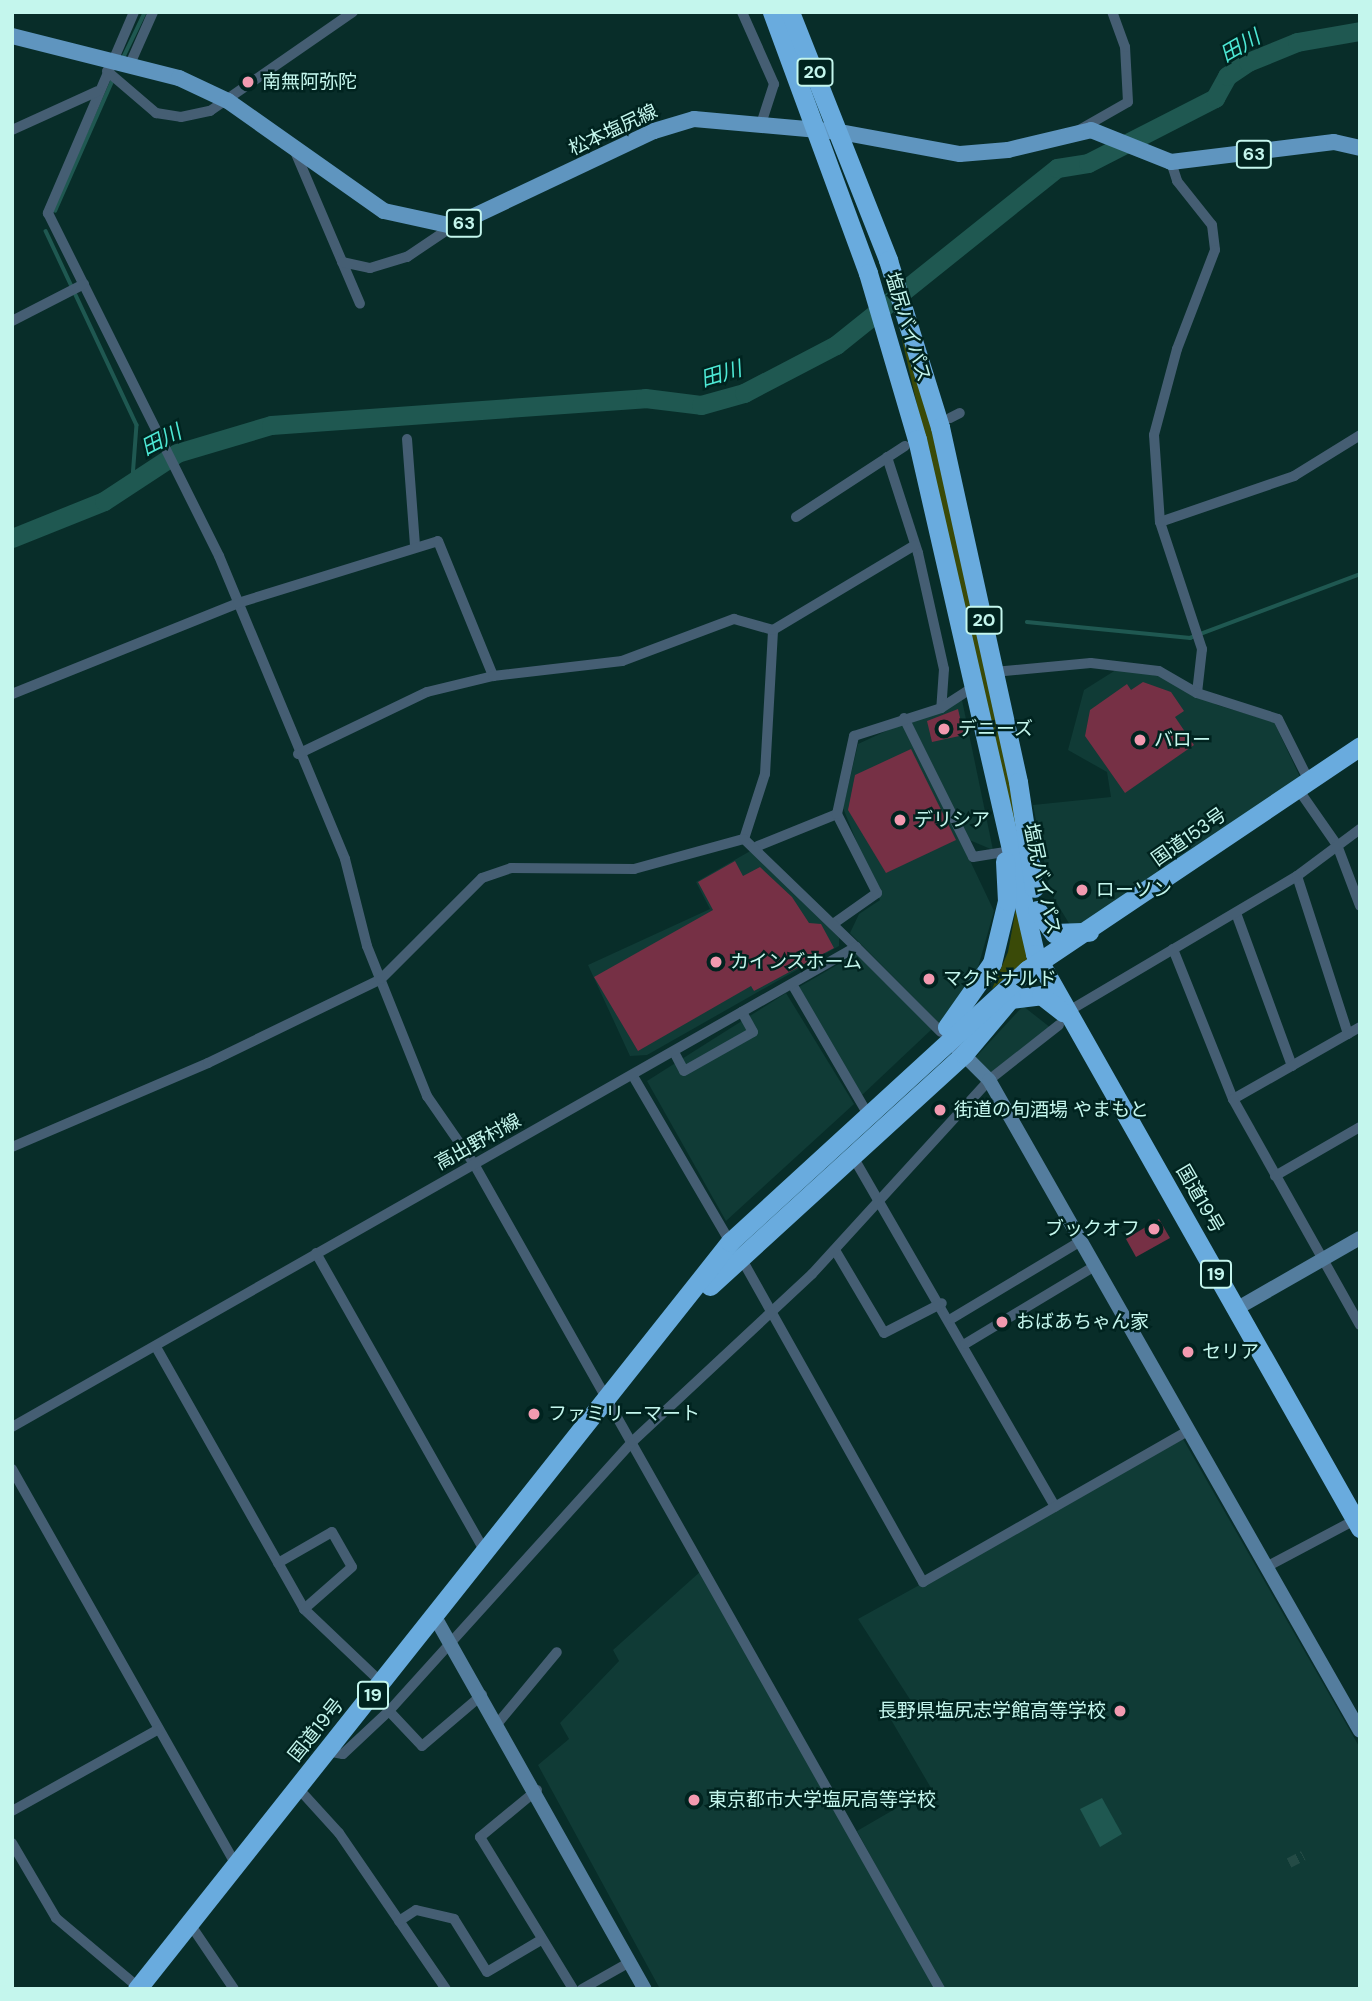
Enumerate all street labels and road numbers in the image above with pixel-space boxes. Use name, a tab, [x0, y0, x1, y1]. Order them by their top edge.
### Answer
road number: 20	[796, 58, 834, 86]
street label: 松本塩尻線	[565, 100, 661, 160]
road number: 63	[1235, 140, 1273, 168]
road number: 63	[445, 208, 483, 238]
street label: 塩尻バイパス	[880, 269, 936, 385]
road number: 20	[965, 606, 1003, 634]
street label: 国道153号	[1147, 803, 1231, 871]
street label: 塩尻バイパス	[1019, 821, 1065, 937]
street label: 高出野村線	[431, 1109, 525, 1175]
street label: 国道19号	[1171, 1161, 1229, 1237]
road number: 19	[1198, 1260, 1234, 1288]
road number: 19	[356, 1680, 390, 1710]
street label: 国道19号	[284, 1694, 348, 1766]

